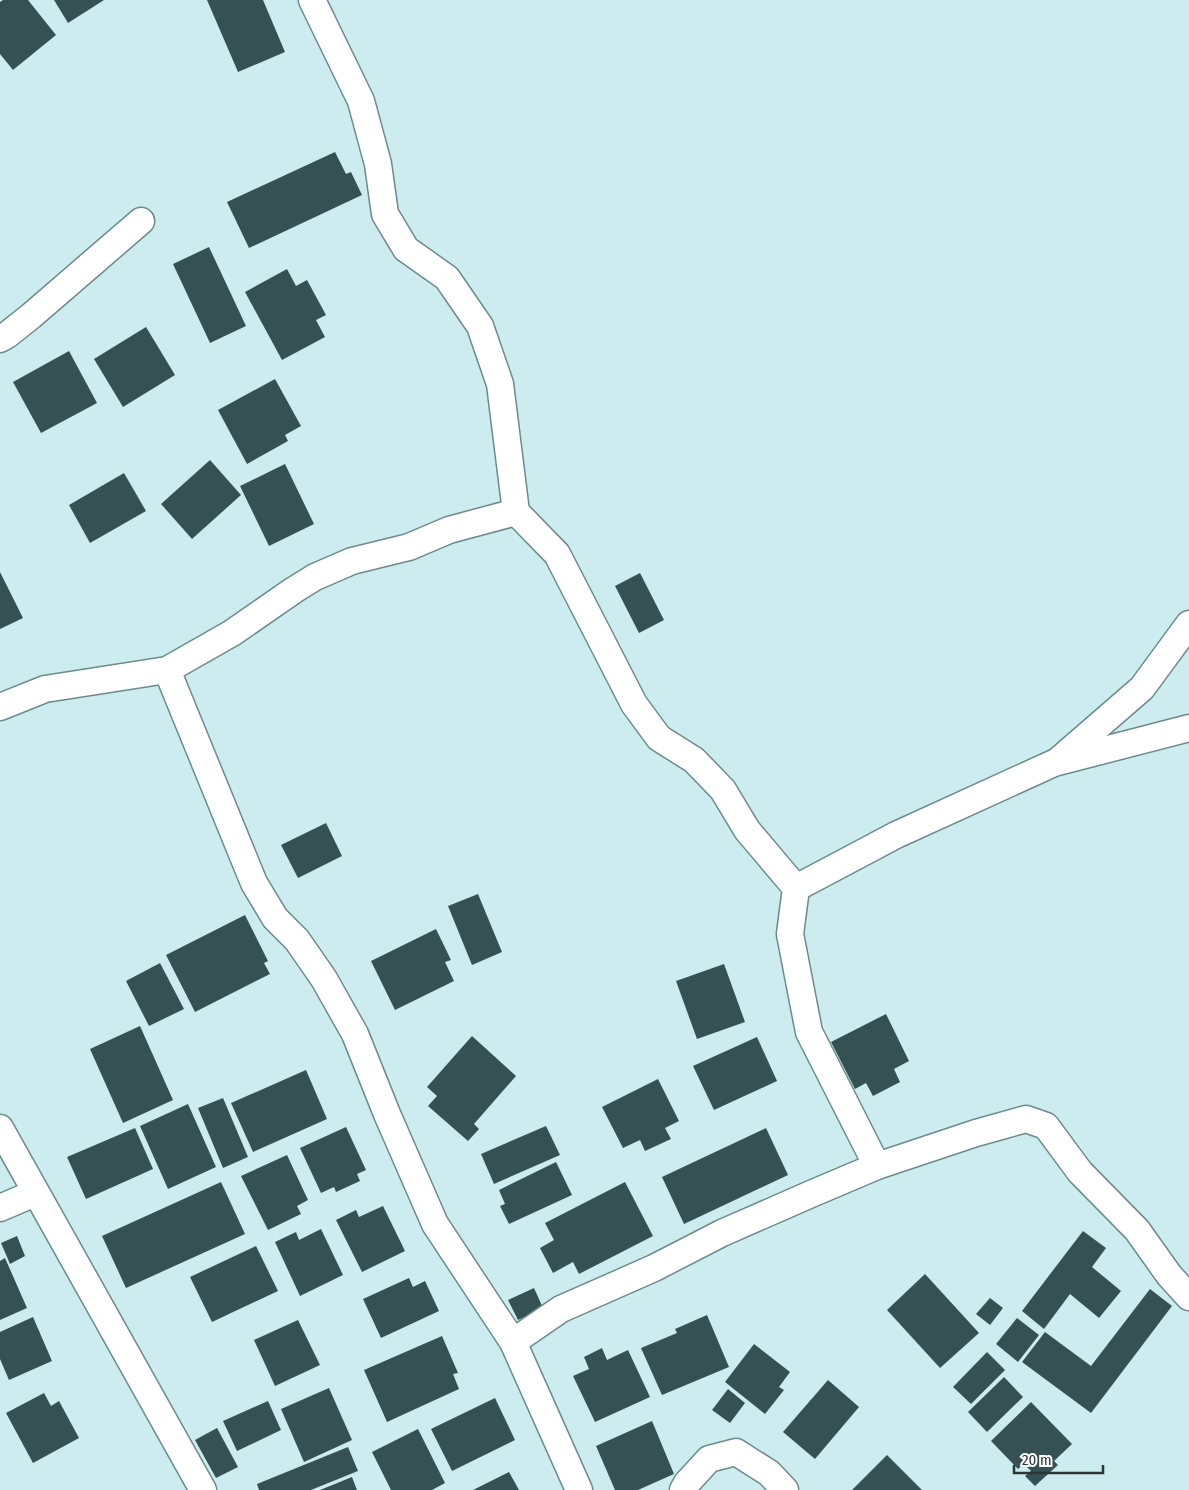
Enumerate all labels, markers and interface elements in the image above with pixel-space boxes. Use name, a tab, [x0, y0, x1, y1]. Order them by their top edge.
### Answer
scale bar	[1014, 1442, 1103, 1474]
text: 20 m	[1022, 1451, 1052, 1469]

